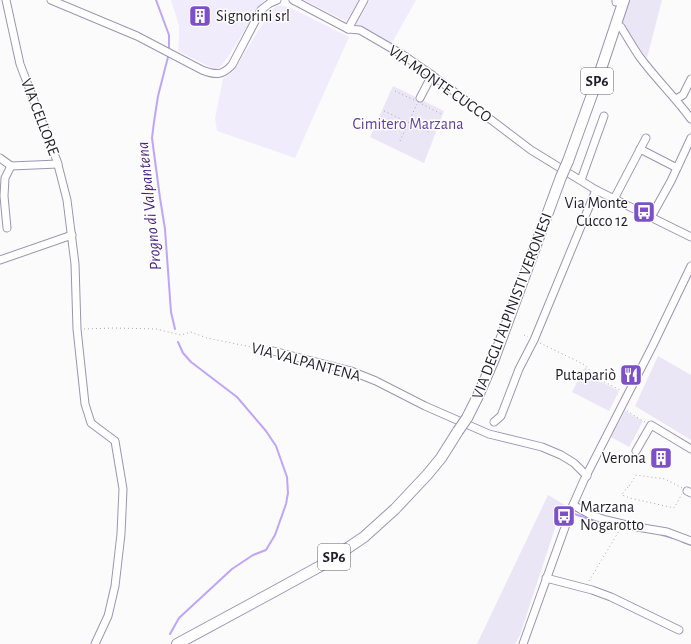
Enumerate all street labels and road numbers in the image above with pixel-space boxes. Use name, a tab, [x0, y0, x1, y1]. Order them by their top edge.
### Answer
street label: VIA MONTE CUCCO	[385, 42, 495, 126]
road number: SP6	[581, 68, 613, 94]
street label: VIA CELLORE	[18, 76, 62, 158]
street label: VIA DEGLI ALPINISTI VERONESI	[469, 211, 555, 401]
street label: VIA VALPANTENA	[249, 340, 363, 384]
road number: SP6	[318, 544, 350, 570]

